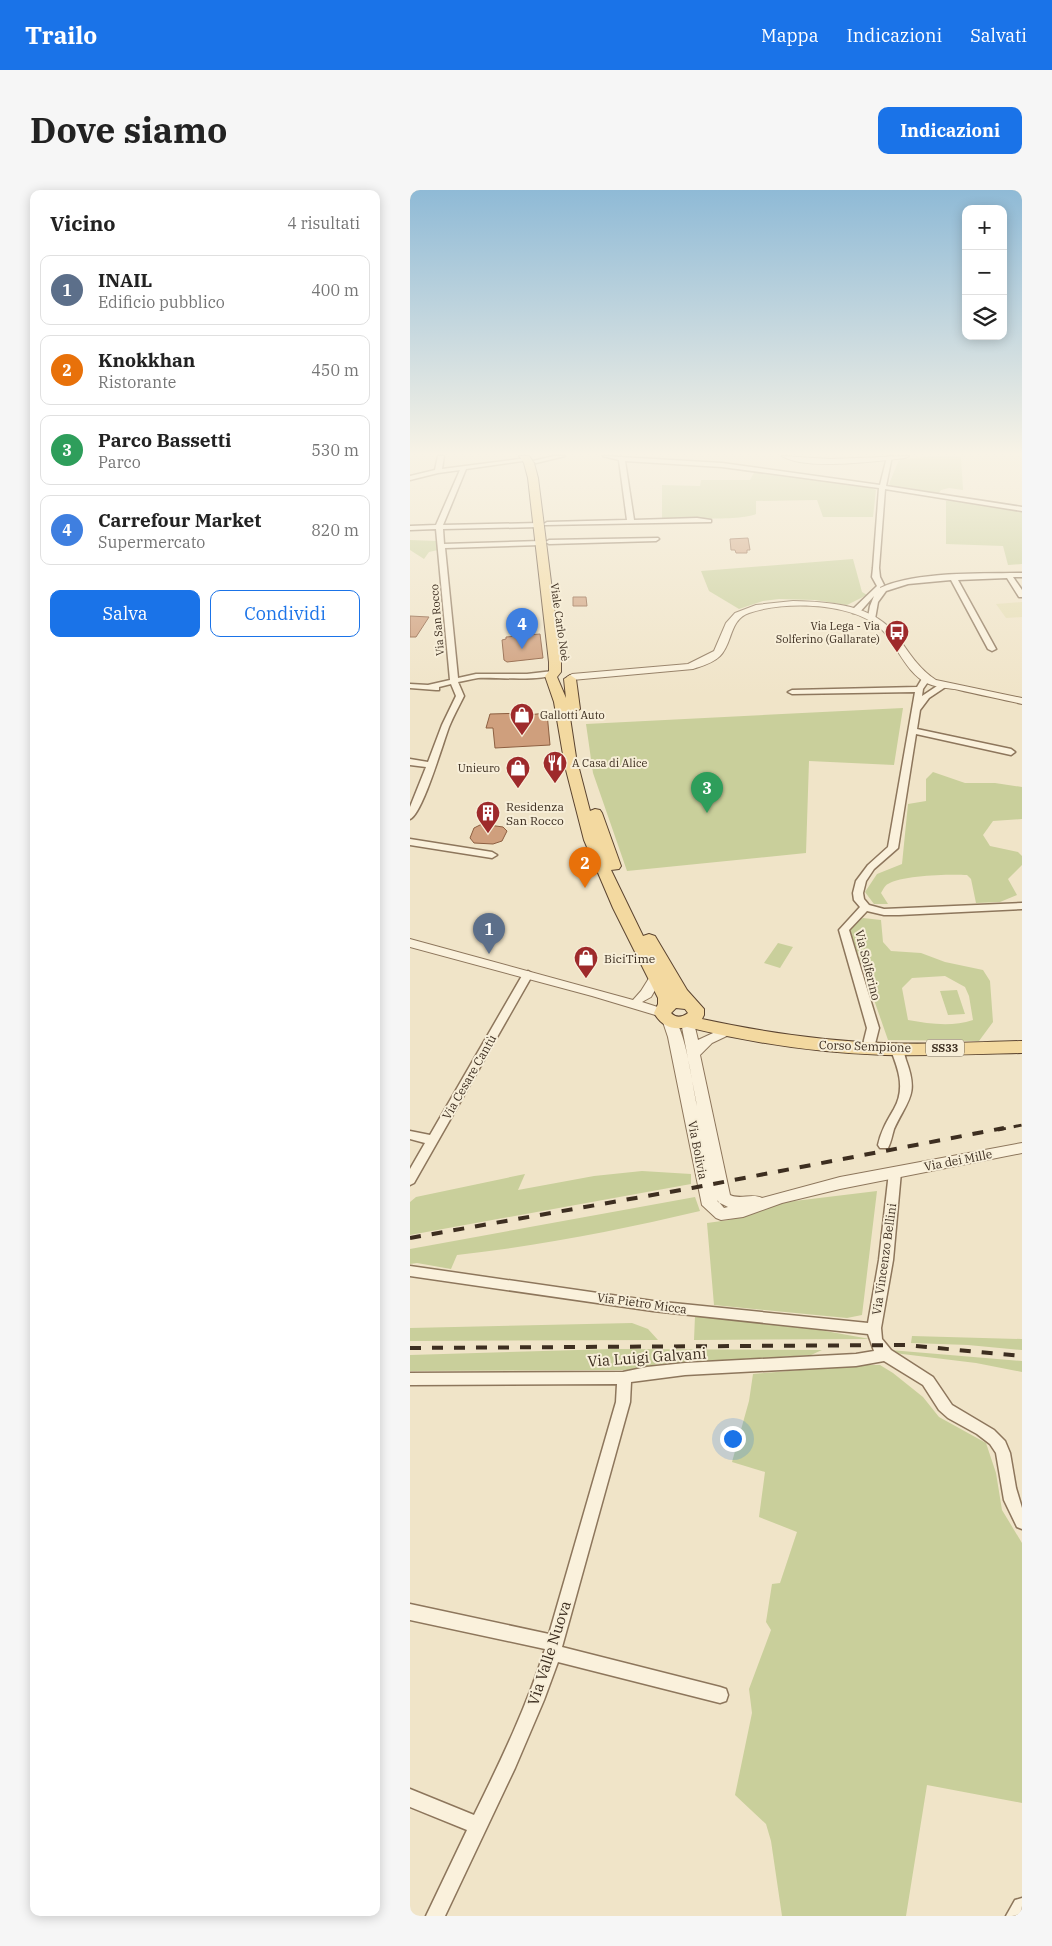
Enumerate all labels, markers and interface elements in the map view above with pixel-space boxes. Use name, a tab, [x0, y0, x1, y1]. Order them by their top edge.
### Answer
text: Trailo	[25, 19, 97, 51]
text: Mappa	[761, 24, 819, 47]
text: Indicazioni	[847, 24, 942, 47]
text: Salvati	[970, 24, 1027, 47]
text: Dove siamo	[30, 107, 227, 153]
button: Indicazioni	[878, 107, 1022, 154]
map controls	[962, 205, 1007, 340]
button: +	[962, 205, 1007, 250]
text: Vicino	[50, 209, 116, 237]
text: 4 risultati	[287, 213, 360, 233]
button: −	[962, 250, 1007, 295]
text: INAIL	[98, 268, 152, 292]
text: 1	[62, 280, 72, 300]
text: 400 m	[311, 280, 359, 300]
text: Edificio pubblico	[98, 292, 225, 312]
button: layers	[962, 295, 1007, 340]
text: Knokkhan	[98, 348, 195, 372]
text: 2	[62, 360, 72, 380]
text: 450 m	[311, 360, 359, 380]
text: Ristorante	[98, 372, 176, 392]
text: Parco Bassetti	[98, 428, 231, 452]
text: 3	[62, 440, 72, 460]
text: 530 m	[311, 440, 359, 460]
text: Parco	[98, 452, 141, 472]
text: Carrefour Market	[98, 508, 261, 532]
text: 4	[62, 520, 72, 540]
text: 820 m	[311, 520, 359, 540]
text: Supermercato	[98, 532, 205, 552]
street label: Viale Carlo Noè	[548, 582, 572, 662]
street label: Via San Rocco	[427, 584, 447, 656]
button: Salva	[50, 590, 200, 637]
button: Condividi	[210, 590, 360, 637]
pin: 4	[506, 608, 538, 649]
place label: Via Lega - Via Solferino (Gallarate)	[776, 619, 880, 646]
bus stop icon: Via Lega - Via Solferino (Gallarate)	[884, 619, 910, 653]
shop icon: Gallotti Auto	[509, 702, 535, 736]
place label: Gallotti Auto	[540, 708, 605, 722]
restaurant icon: A Casa di Alice	[542, 750, 568, 784]
shop icon: Unieuro	[505, 755, 531, 789]
place label: A Casa di Alice	[572, 756, 648, 770]
place label: Unieuro	[458, 761, 500, 775]
pin: 3	[691, 772, 723, 813]
place label: Residenza San Rocco	[506, 799, 564, 828]
building icon: Residenza San Rocco	[475, 800, 501, 834]
pin: 2	[569, 847, 601, 888]
pin: 1	[473, 913, 505, 954]
street label: Via Solferino	[852, 928, 884, 1002]
shop icon: BiciTime	[573, 945, 599, 979]
place label: BiciTime	[604, 951, 655, 966]
street label: Via Cesare Cantù	[439, 1031, 500, 1122]
street label: Corso Sempione	[819, 1037, 911, 1055]
road number: SS33	[926, 1040, 964, 1056]
street label: Via Bolivia	[685, 1119, 711, 1181]
street label: Via dei Mille	[923, 1146, 993, 1174]
street label: Via Vincenzo Bellini	[869, 1202, 899, 1316]
street label: Via Pietro Micca	[596, 1289, 688, 1317]
street label: Via Luigi Galvani	[587, 1343, 707, 1371]
your location	[720, 1426, 746, 1452]
street label: Via Valle Nuova	[523, 1598, 575, 1708]

